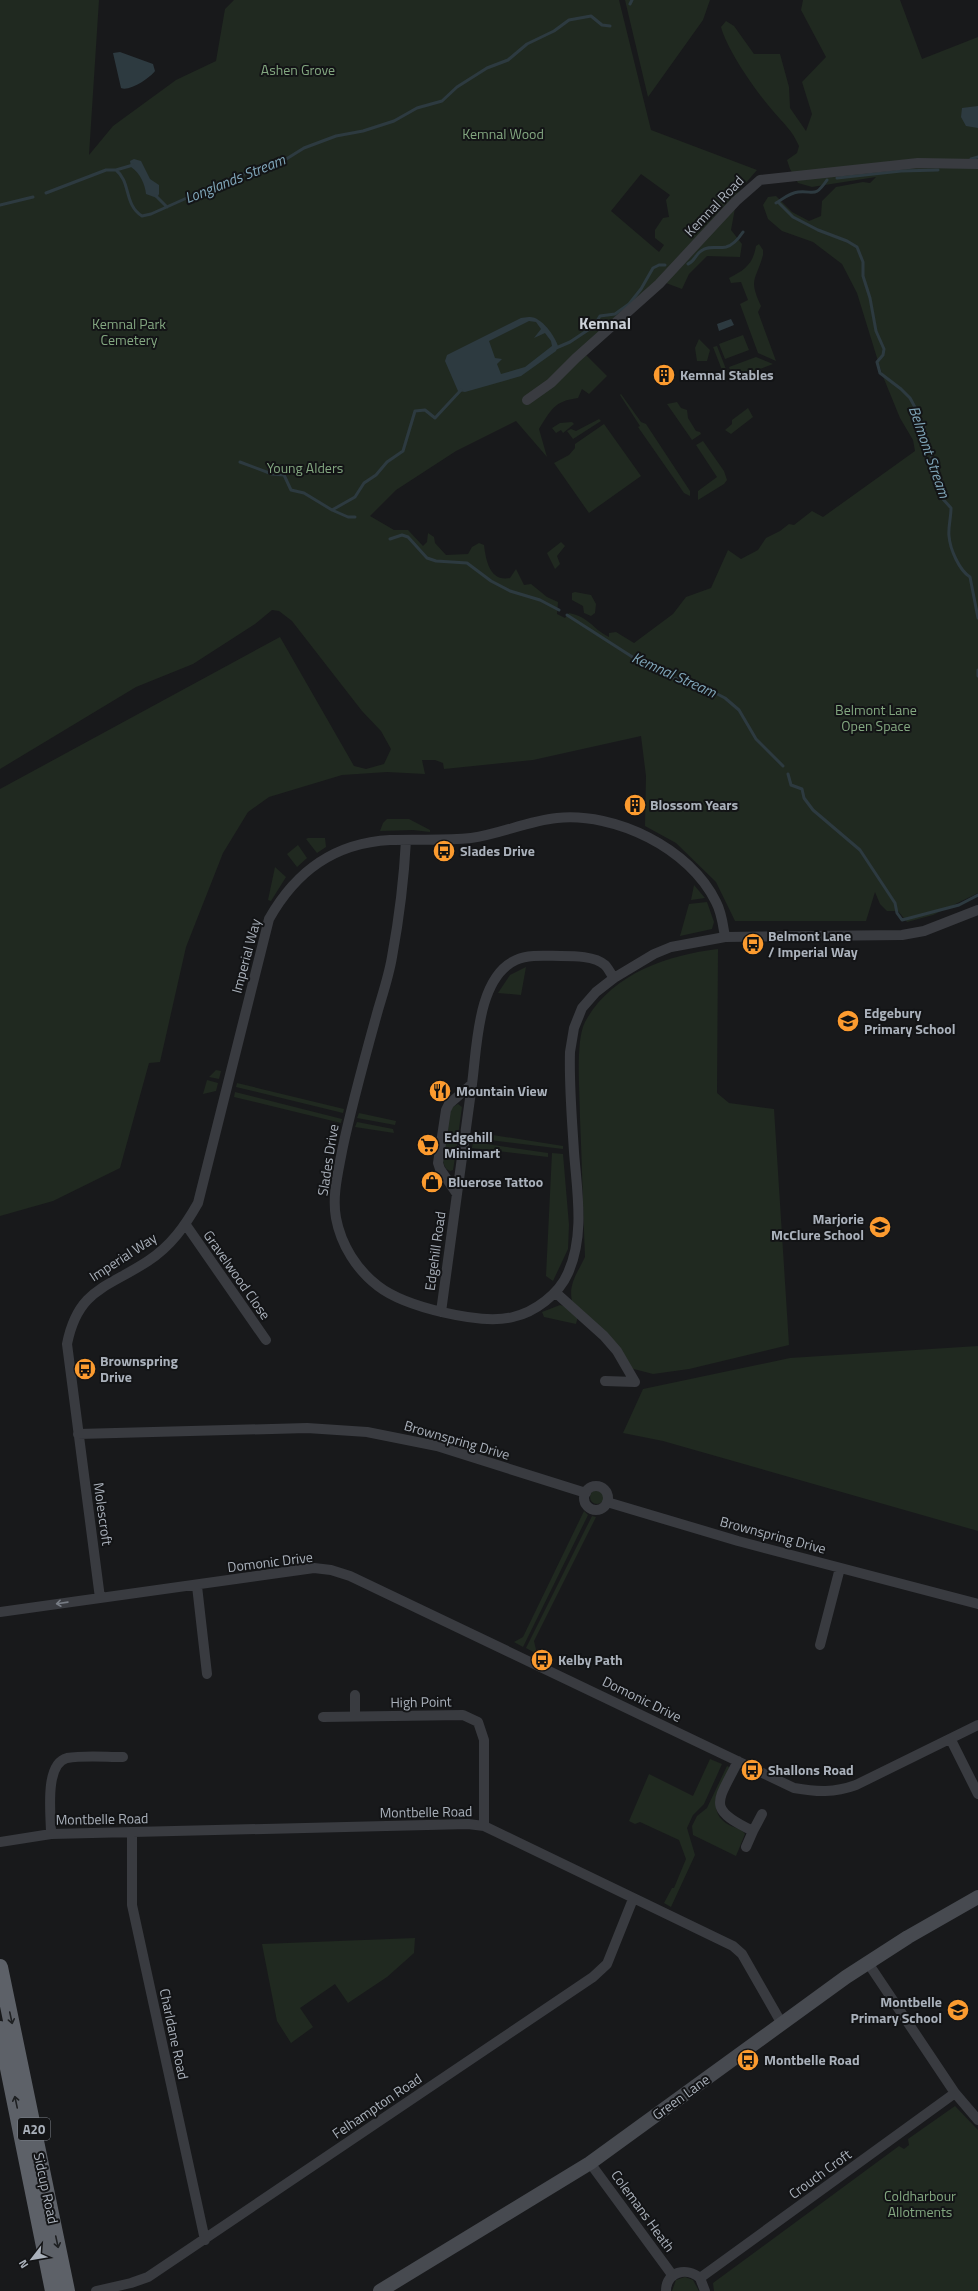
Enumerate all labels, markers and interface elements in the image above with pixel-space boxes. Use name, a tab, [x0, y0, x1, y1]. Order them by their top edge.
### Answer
park label: Ashen Grove	[261, 59, 335, 80]
park label: Kemnal Wood	[462, 123, 544, 144]
water label: Longlands Stream	[181, 148, 289, 209]
street label: Kemnal Road	[679, 170, 748, 241]
district label: Kemnal	[579, 311, 631, 335]
park label: Kemnal Park Cemetery	[92, 313, 166, 350]
building icon: Kemnal Stables	[651, 362, 677, 388]
place label: Kemnal Stables	[680, 364, 774, 385]
water label: Belmont Stream	[903, 403, 956, 501]
park label: Young Alders	[267, 457, 343, 478]
water label: Kemnal Stream	[628, 646, 720, 704]
park label: Belmont Lane Open Space	[835, 699, 917, 736]
building icon: Blossom Years	[622, 792, 648, 818]
place label: Blossom Years	[650, 794, 739, 815]
bus stop icon: Slades Drive	[431, 838, 457, 864]
place label: Slades Drive	[460, 840, 535, 861]
street label: Imperial Way	[225, 916, 266, 996]
place label: Belmont Lane / Imperial Way	[768, 925, 858, 962]
bus stop icon: Belmont Lane / Imperial Way	[740, 931, 766, 957]
place label: Edgebury Primary School	[864, 1002, 956, 1039]
school or university icon: Edgebury Primary School	[835, 1008, 861, 1034]
restaurant icon: Mountain View	[427, 1078, 453, 1104]
place label: Mountain View	[456, 1080, 548, 1101]
street label: Slades Drive	[311, 1122, 344, 1197]
place label: Edgehill Minimart	[444, 1126, 500, 1163]
supermarket icon: Edgehill Minimart	[415, 1132, 441, 1158]
shop icon: Bluerose Tattoo	[419, 1169, 445, 1195]
place label: Bluerose Tattoo	[448, 1171, 543, 1192]
place label: Marjorie McClure School	[771, 1208, 864, 1245]
street label: Edgehill Road	[419, 1210, 450, 1292]
school or university icon: Marjorie McClure School	[867, 1214, 893, 1240]
street label: Gravelwood Close	[199, 1226, 276, 1324]
street label: Imperial Way	[85, 1227, 161, 1286]
place label: Brownspring Drive	[100, 1350, 179, 1387]
bus stop icon: Brownspring Drive	[72, 1356, 98, 1382]
street label: Brownspring Drive	[402, 1414, 512, 1465]
street label: Molescroft	[89, 1481, 118, 1547]
street label: Brownspring Drive	[718, 1510, 829, 1559]
street label: Domonic Drive	[226, 1546, 314, 1577]
one-way arrow	[56, 1599, 69, 1607]
bus stop icon: Kelby Path	[529, 1647, 555, 1673]
place label: Kelby Path	[558, 1649, 623, 1670]
street label: Domonic Drive	[599, 1670, 685, 1727]
street label: High Point	[390, 1690, 452, 1713]
bus stop icon: Shallons Road	[739, 1757, 765, 1783]
place label: Shallons Road	[768, 1759, 854, 1780]
street label: Montbelle Road	[379, 1800, 473, 1823]
street label: Montbelle Road	[55, 1807, 149, 1830]
street label: Charldane Road	[155, 1986, 194, 2081]
place label: Montbelle Primary School	[850, 1991, 942, 2028]
school or university icon: Montbelle Primary School	[945, 1997, 971, 2023]
one-way arrow	[7, 2012, 15, 2025]
bus stop icon: Montbelle Road	[735, 2047, 761, 2073]
place label: Montbelle Road	[764, 2049, 860, 2070]
street label: Felhampton Road	[328, 2068, 426, 2143]
street label: Green Lane	[648, 2069, 714, 2125]
one-way arrow	[11, 2096, 19, 2109]
road number: A20	[18, 2118, 50, 2140]
street label: Crouch Croft	[784, 2144, 855, 2204]
street label: Sidcup Road	[29, 2150, 64, 2225]
street label: Colemans Heath	[606, 2165, 680, 2256]
park label: Coldharbour Allotments	[884, 2185, 956, 2222]
one-way arrow	[53, 2235, 61, 2248]
north arrow	[12, 2239, 52, 2279]
text: N	[15, 2257, 32, 2272]

